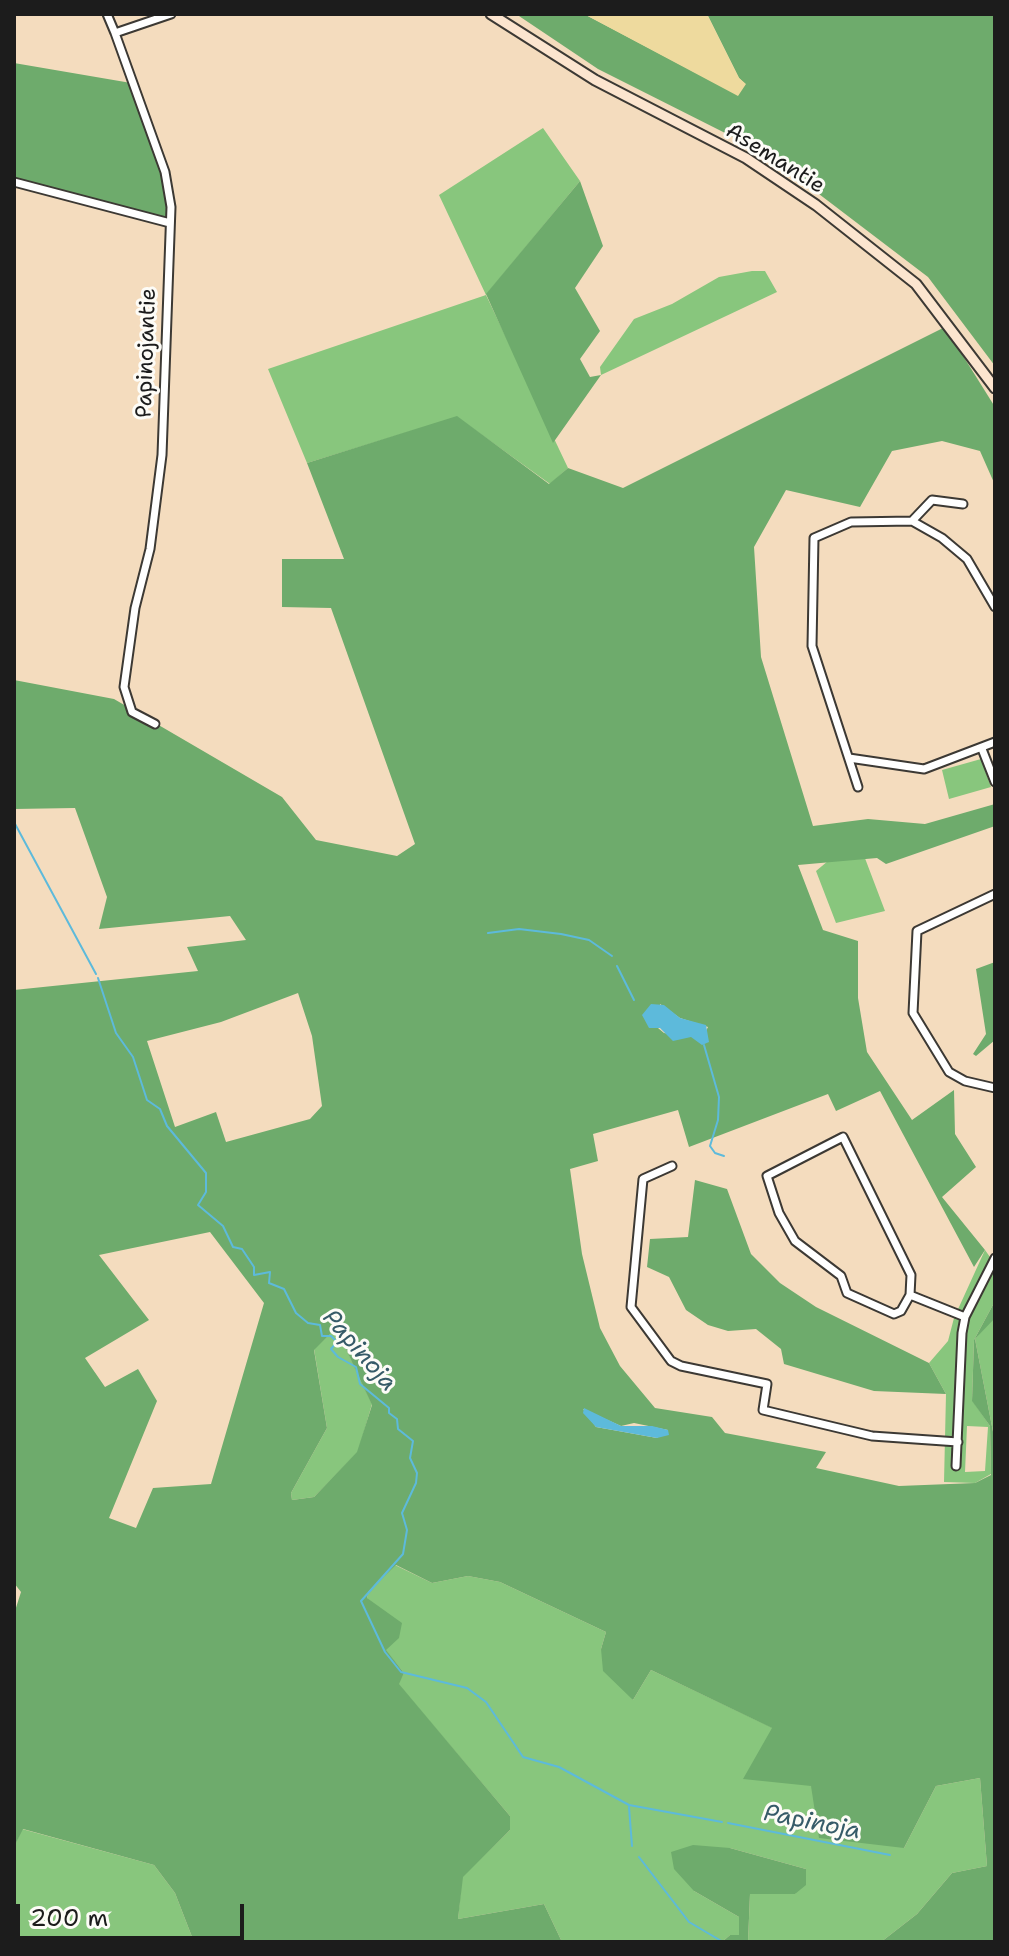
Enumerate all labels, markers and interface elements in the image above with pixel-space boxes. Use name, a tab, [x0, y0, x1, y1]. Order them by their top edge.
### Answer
street label: Asemantie	[721, 118, 829, 200]
street label: Papinojantie	[132, 288, 162, 418]
water label: Papinoja	[316, 1305, 402, 1397]
water label: Papinoja	[761, 1800, 863, 1846]
scale bar	[20, 1888, 248, 1938]
text: 200 m	[30, 1902, 108, 1934]

